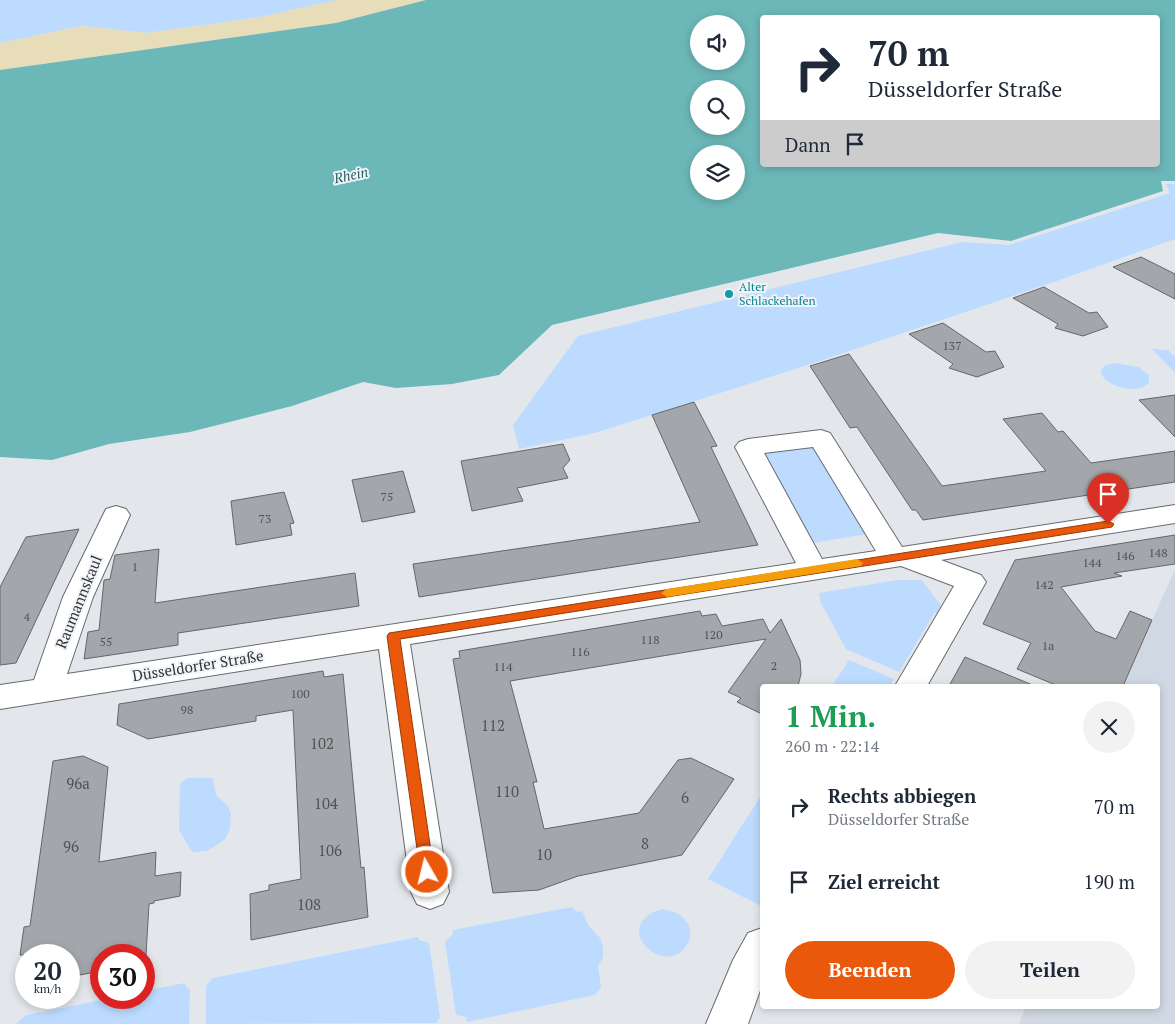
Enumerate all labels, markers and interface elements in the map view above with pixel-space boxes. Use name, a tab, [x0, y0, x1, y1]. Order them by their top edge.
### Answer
map controls	[690, 15, 745, 200]
button: sound	[690, 15, 745, 70]
text: 70 m	[868, 30, 949, 76]
icon: right	[785, 35, 850, 100]
text: Düsseldorfer Straße	[868, 74, 1062, 103]
button: search	[690, 80, 745, 135]
icon: arrive	[841, 130, 869, 158]
text: Dann	[785, 132, 831, 157]
button: layers	[690, 145, 745, 200]
water label: Rhein	[331, 162, 370, 188]
place label: Alter Schlackehafen	[739, 279, 816, 308]
marker: Alter Schlackehafen	[723, 288, 735, 300]
house number: 137	[942, 338, 962, 353]
pin	[1087, 473, 1129, 524]
icon: arrive	[1094, 480, 1122, 508]
house number: 75	[381, 489, 393, 504]
house number: 73	[259, 511, 271, 526]
house number: 148	[1148, 545, 1168, 560]
house number: 146	[1115, 548, 1135, 563]
street label: Raumannskaul	[50, 552, 106, 651]
house number: 144	[1082, 555, 1102, 570]
house number: 1	[132, 559, 138, 574]
house number: 142	[1034, 577, 1054, 592]
house number: 4	[24, 609, 31, 624]
house number: 120	[703, 627, 723, 642]
house number: 118	[640, 632, 660, 647]
house number: 55	[100, 634, 112, 649]
house number: 1a	[1042, 638, 1054, 653]
house number: 116	[570, 644, 590, 659]
street label: Düsseldorfer Straße	[131, 645, 265, 685]
house number: 2	[771, 658, 777, 673]
house number: 114	[493, 659, 513, 674]
house number: 100	[290, 686, 310, 701]
text: 1 Min.	[785, 696, 876, 736]
button: close	[1083, 701, 1135, 753]
house number: 98	[181, 702, 193, 717]
house number: 112	[481, 715, 505, 735]
house number: 102	[310, 733, 334, 753]
text: 260 m · 22:14	[785, 735, 879, 757]
house number: 96a	[66, 773, 90, 793]
house number: 110	[495, 781, 519, 801]
text: Rechts abbiegen	[828, 783, 976, 808]
house number: 6	[681, 787, 689, 807]
house number: 104	[314, 793, 338, 813]
icon: right	[785, 793, 813, 821]
text: 70 m	[1094, 794, 1135, 819]
text: Düsseldorfer Straße	[828, 808, 969, 830]
house number: 8	[641, 833, 649, 853]
house number: 96	[63, 836, 79, 856]
house number: 106	[318, 840, 342, 860]
house number: 10	[536, 844, 552, 864]
position arrow	[400, 845, 452, 897]
icon: arrive	[785, 868, 813, 896]
text: Ziel erreicht	[828, 869, 940, 894]
text: 190 m	[1084, 869, 1135, 894]
house number: 108	[297, 894, 321, 914]
button: Beenden	[785, 941, 955, 999]
button: Teilen	[965, 941, 1135, 999]
speed limit sign: 30	[90, 944, 155, 1009]
text: 20	[33, 954, 62, 987]
text: km/h	[34, 981, 61, 996]

